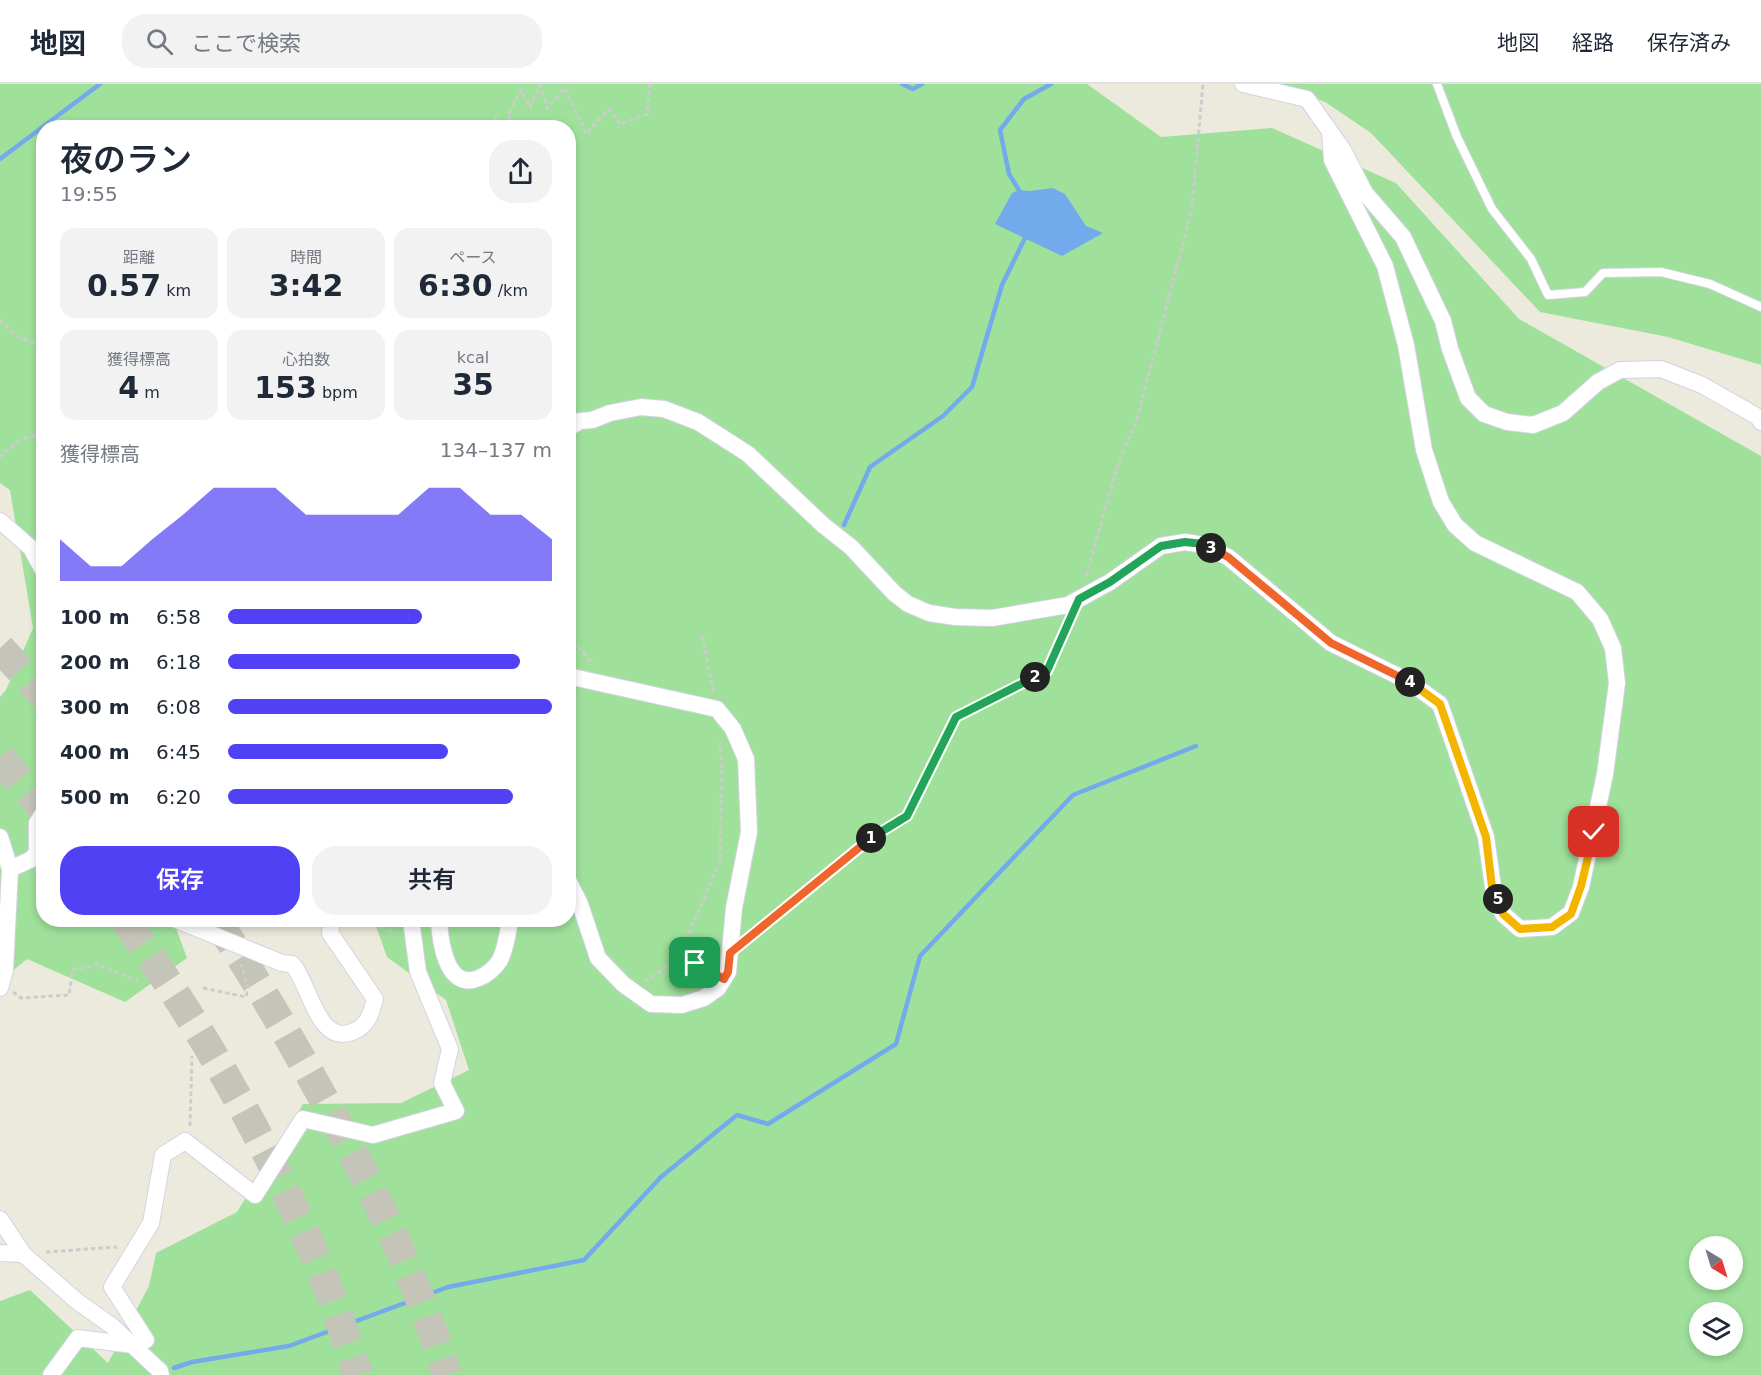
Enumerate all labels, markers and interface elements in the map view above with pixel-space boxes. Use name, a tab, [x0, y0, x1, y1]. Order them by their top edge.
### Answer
search box	[122, 14, 542, 68]
icon: search	[143, 25, 176, 58]
text: 地図	[30, 27, 86, 60]
text: ここで検索	[191, 31, 301, 56]
text: 地図	[1497, 31, 1539, 55]
text: 経路	[1572, 31, 1614, 55]
text: 保存済み	[1647, 31, 1731, 55]
text: 夜のラン	[60, 140, 192, 179]
button: share	[489, 140, 552, 203]
text: 19:55	[60, 182, 118, 206]
text: 距離	[123, 248, 155, 267]
text: 時間	[290, 248, 322, 267]
text: ペース	[449, 248, 497, 267]
text: 0.57	[87, 268, 161, 303]
text: 3:42	[269, 268, 343, 303]
text: 6:30	[418, 268, 493, 303]
text: km	[161, 281, 191, 300]
text: /km	[493, 281, 528, 300]
text: kcal	[457, 348, 489, 367]
text: 獲得標高	[107, 350, 171, 369]
text: 心拍数	[282, 350, 330, 369]
text: 35	[452, 367, 494, 402]
text: 4	[118, 370, 139, 405]
text: 153	[254, 370, 317, 405]
text: m	[139, 383, 160, 402]
text: bpm	[317, 383, 358, 402]
text: 134–137 m	[440, 438, 552, 462]
text: 獲得標高	[60, 442, 140, 466]
pin: 3	[1196, 533, 1226, 563]
text: 3	[1205, 538, 1217, 557]
text: 100 m	[60, 605, 130, 629]
text: 6:58	[156, 605, 201, 629]
text: 200 m	[60, 650, 130, 674]
text: 6:18	[156, 650, 201, 674]
pin: 2	[1020, 662, 1050, 692]
text: 2	[1029, 667, 1041, 686]
pin: 4	[1395, 667, 1425, 697]
text: 4	[1404, 672, 1416, 691]
text: 300 m	[60, 695, 130, 719]
text: 6:08	[156, 695, 201, 719]
text: 400 m	[60, 740, 130, 764]
text: 6:45	[156, 740, 201, 764]
text: 500 m	[60, 785, 130, 809]
text: 6:20	[156, 785, 201, 809]
pin	[1568, 806, 1619, 857]
icon: check	[1577, 815, 1610, 848]
pin: 1	[856, 823, 886, 853]
text: 1	[865, 828, 877, 847]
button: 保存	[60, 846, 300, 915]
button: 共有	[312, 846, 552, 915]
pin: 5	[1483, 884, 1513, 914]
text: 5	[1492, 889, 1504, 908]
pin	[669, 937, 720, 988]
icon: arrive	[678, 946, 711, 979]
north arrow	[1689, 1236, 1743, 1290]
map controls	[1689, 1236, 1743, 1356]
button: layers	[1689, 1302, 1743, 1356]

